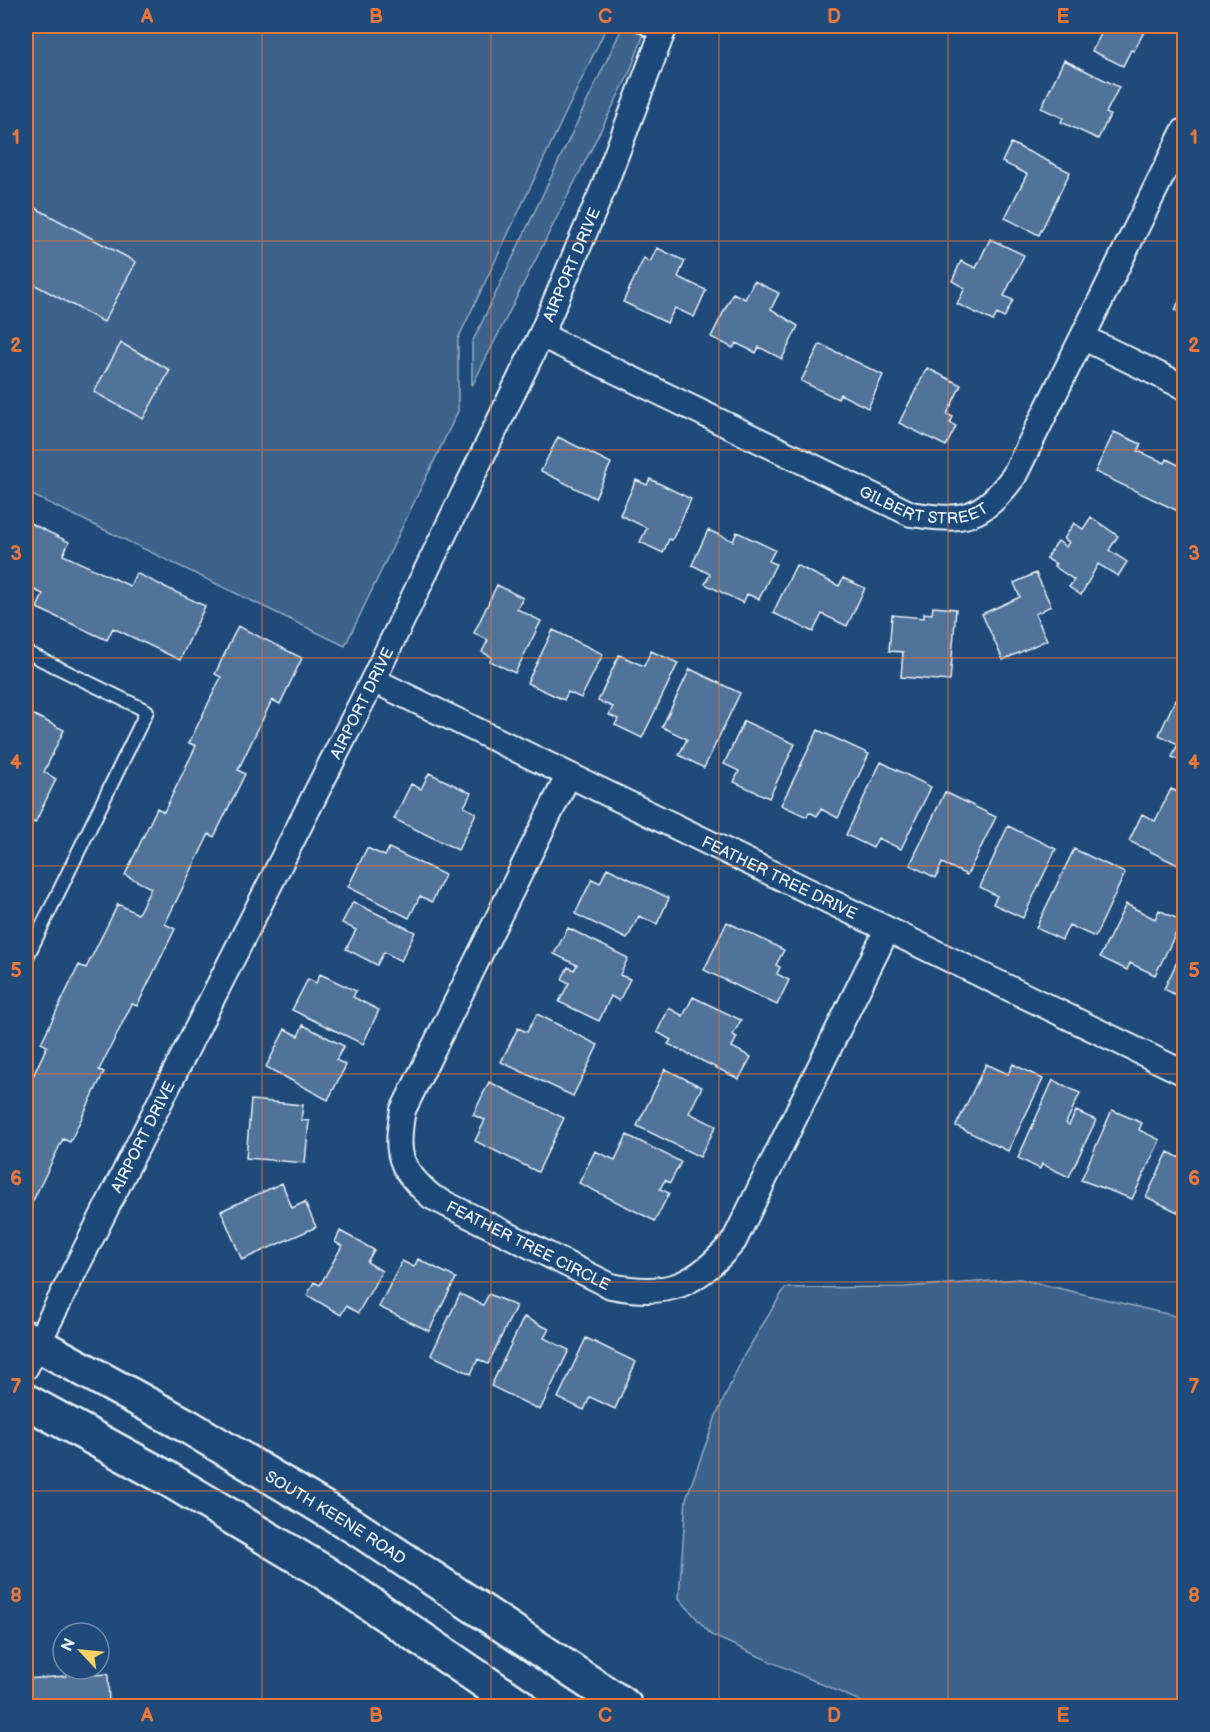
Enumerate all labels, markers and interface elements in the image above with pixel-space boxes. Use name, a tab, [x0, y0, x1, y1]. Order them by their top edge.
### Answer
text: A	[140, 5, 154, 29]
text: B	[369, 5, 383, 29]
text: C	[598, 5, 612, 29]
text: D	[827, 5, 841, 29]
text: E	[1057, 5, 1070, 29]
text: 1	[12, 126, 20, 150]
text: 1	[1190, 126, 1198, 150]
street label: AIRPORT DRIVE	[540, 205, 605, 325]
text: 2	[10, 334, 22, 358]
text: 2	[1188, 334, 1200, 358]
street label: GILBERT STREET	[856, 482, 992, 529]
text: 3	[10, 542, 22, 566]
text: 3	[1188, 542, 1200, 566]
street label: AIRPORT DRIVE	[327, 645, 398, 762]
text: 4	[10, 751, 22, 775]
text: 4	[1188, 751, 1200, 775]
street label: FEATHER TREE DRIVE	[698, 833, 860, 924]
text: 5	[10, 959, 22, 983]
text: 5	[1188, 959, 1200, 983]
street label: AIRPORT DRIVE	[108, 1079, 180, 1196]
text: 6	[10, 1167, 22, 1191]
text: 6	[1188, 1167, 1200, 1191]
street label: FEATHER TREE CIRCLE	[443, 1198, 613, 1295]
text: 7	[10, 1375, 22, 1399]
text: 7	[1188, 1375, 1200, 1399]
street label: SOUTH KEENE ROAD	[261, 1467, 409, 1569]
text: 8	[10, 1584, 22, 1608]
text: 8	[1188, 1584, 1200, 1608]
north arrow	[51, 1621, 111, 1681]
text: N	[58, 1636, 80, 1655]
text: A	[140, 1704, 154, 1728]
text: B	[369, 1704, 383, 1728]
text: C	[598, 1704, 612, 1728]
text: D	[827, 1704, 841, 1728]
text: E	[1057, 1704, 1070, 1728]

